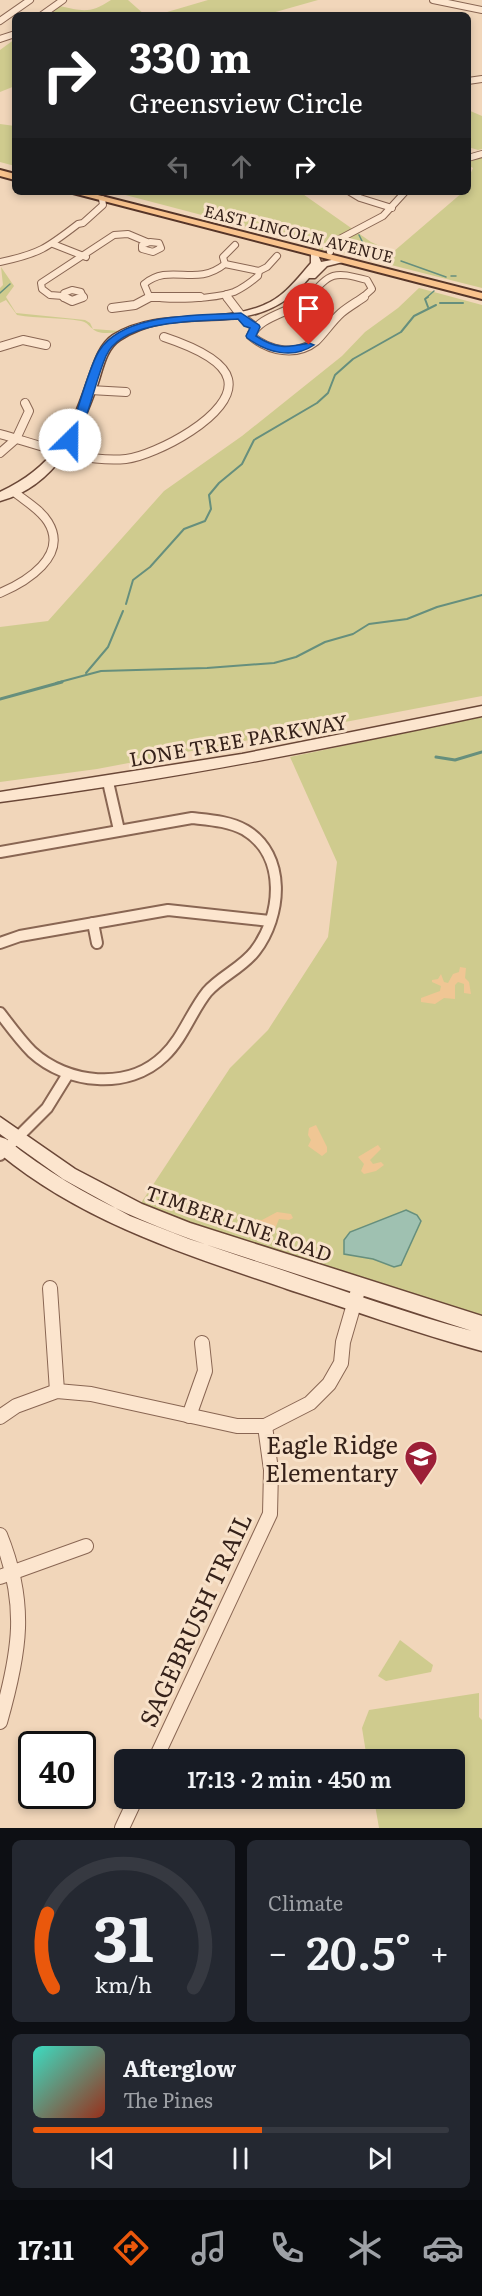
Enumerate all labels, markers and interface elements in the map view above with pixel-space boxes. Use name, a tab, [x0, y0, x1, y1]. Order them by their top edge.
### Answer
text: 330 m	[129, 24, 251, 86]
icon: right	[30, 36, 108, 114]
text: Greensview Circle	[129, 81, 363, 121]
icon: left	[162, 150, 195, 183]
icon: ahead	[225, 150, 258, 183]
icon: right	[288, 150, 321, 183]
street label: EAST LINCOLN AVENUE	[202, 198, 396, 268]
pin	[283, 283, 334, 345]
icon: arrive	[292, 292, 325, 325]
position arrow	[38, 408, 102, 472]
street label: LONE TREE PARKWAY	[126, 705, 350, 773]
street label: TIMBERLINE ROAD	[142, 1176, 336, 1268]
place label: Eagle Ridge Elementary	[265, 1426, 398, 1489]
school or university icon: Eagle Ridge Elementary	[403, 1439, 439, 1486]
street label: SAGEBRUSH TRAIL	[129, 1506, 259, 1732]
speed limit sign: 40	[18, 1731, 96, 1809]
text: 17:13 · 2 min · 450 m	[187, 1762, 392, 1795]
text: Climate	[268, 1887, 343, 1917]
text: 31	[93, 1889, 154, 1981]
text: 20.5°	[306, 1917, 411, 1984]
text: −	[268, 1926, 287, 1975]
text: +	[430, 1926, 449, 1975]
text: km/h	[95, 1968, 152, 2000]
text: Afterglow	[123, 2051, 236, 2084]
text: The Pines	[123, 2084, 213, 2114]
icon: previous	[86, 2142, 119, 2175]
icon: pause	[224, 2142, 257, 2175]
icon: next	[363, 2142, 396, 2175]
icon: directions	[110, 2227, 152, 2269]
icon: music	[188, 2227, 230, 2269]
icon: phone	[266, 2227, 308, 2269]
icon: climate	[344, 2227, 386, 2269]
icon: car	[422, 2227, 464, 2269]
text: 17:11	[18, 2228, 74, 2268]

